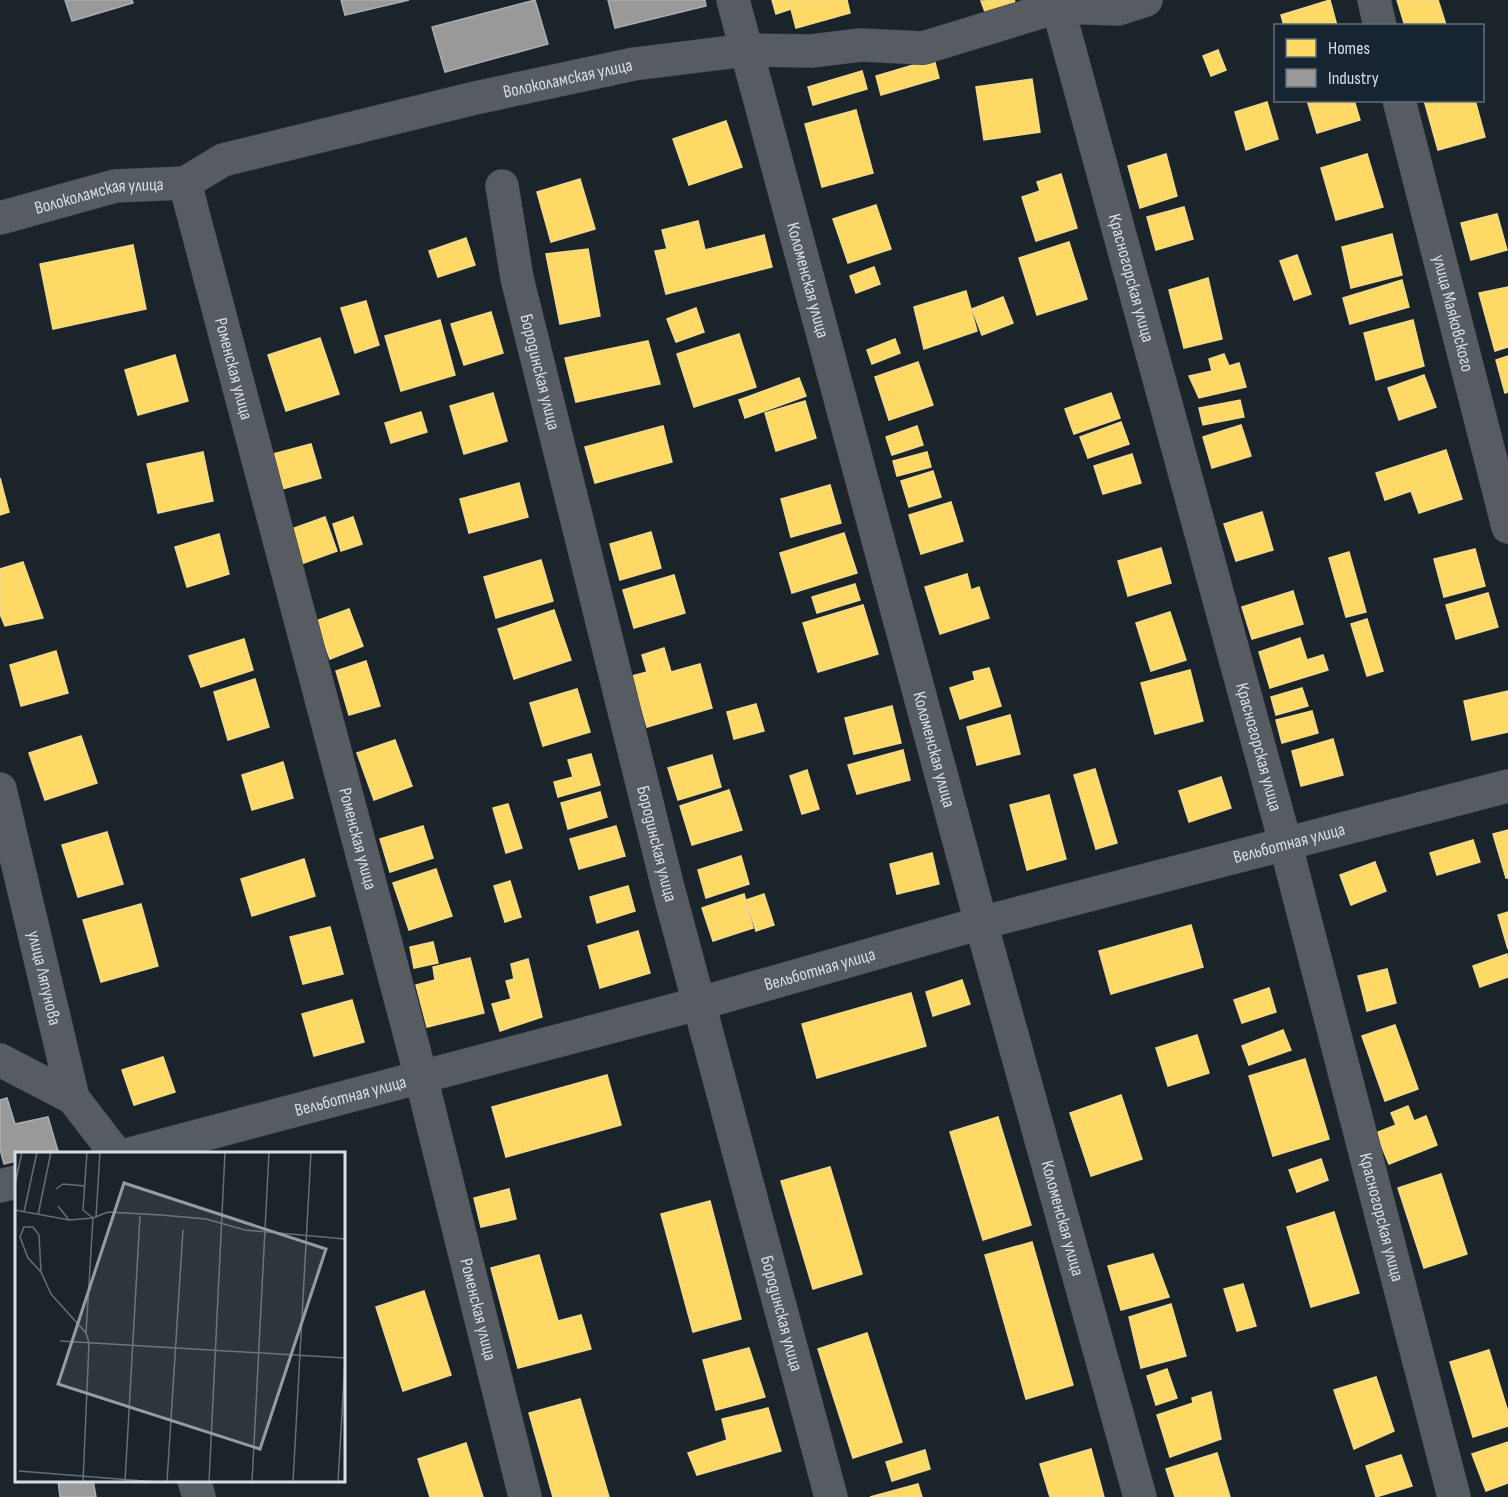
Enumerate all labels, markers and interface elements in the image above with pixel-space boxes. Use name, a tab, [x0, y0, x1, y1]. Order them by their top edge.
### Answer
legend	[1274, 24, 1484, 102]
text: Homes	[1328, 38, 1370, 59]
street label: Волоколамская улица	[501, 55, 634, 103]
text: Industry	[1328, 68, 1379, 89]
street label: Волоколамская улица	[32, 174, 164, 219]
street label: Красногорская улица	[1104, 212, 1159, 345]
street label: Коломенская улица	[782, 220, 833, 340]
street label: улица Маяковского	[1428, 253, 1478, 374]
street label: Бородинская улица	[515, 312, 564, 432]
street label: Роменская улица	[210, 316, 257, 422]
street label: Красногорская улица	[1231, 681, 1286, 814]
street label: Коломенская улица	[908, 689, 959, 810]
street label: Бородинская улица	[632, 784, 681, 904]
street label: Роменская улица	[334, 785, 381, 892]
street label: Вельботная улица	[1231, 819, 1347, 868]
street label: улица Ляпунова	[23, 928, 65, 1027]
street label: Вельботная улица	[762, 944, 878, 995]
street label: Вельботная улица	[293, 1071, 409, 1121]
street label: Красногорская улица	[1355, 1151, 1408, 1284]
inset map	[15, 1152, 345, 1482]
street label: Коломенская улица	[1036, 1158, 1088, 1278]
street label: Бородинская улица	[756, 1253, 807, 1374]
street label: Роменская улица	[455, 1256, 501, 1363]

